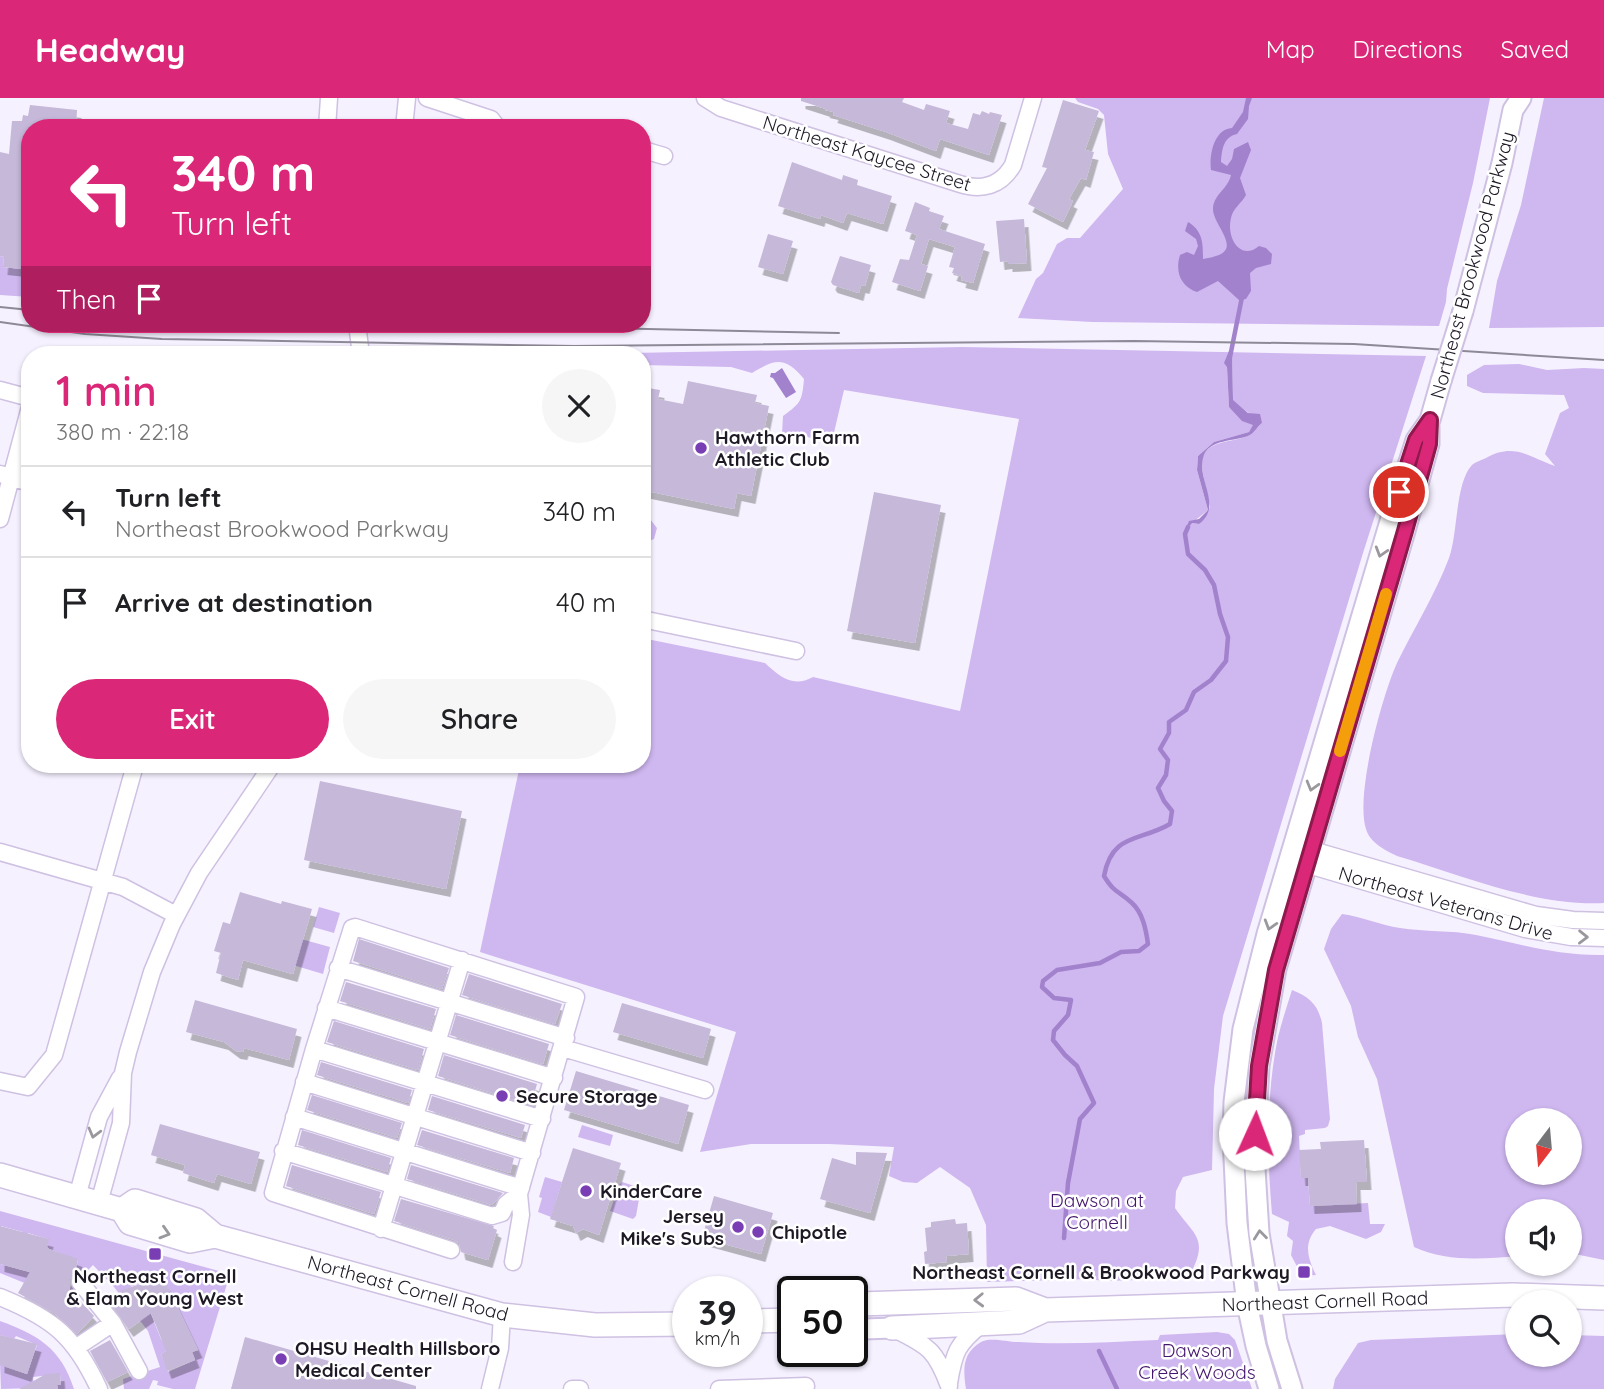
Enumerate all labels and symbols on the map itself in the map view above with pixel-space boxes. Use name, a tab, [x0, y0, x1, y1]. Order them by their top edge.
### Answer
street label: Northeast Kaycee Street	[760, 110, 974, 196]
street label: Northeast Brookwood Parkway	[1425, 129, 1519, 401]
place label: Hawthorn Farm Athletic Club	[715, 425, 860, 471]
marker: Hawthorn Farm Athletic Club	[693, 440, 709, 456]
pin	[1369, 462, 1429, 522]
one-way arrow	[1374, 546, 1389, 558]
one-way arrow	[1306, 780, 1321, 792]
street label: Northeast Veterans Drive	[1336, 861, 1556, 945]
one-way arrow	[1264, 918, 1279, 930]
one-way arrow	[1578, 929, 1589, 945]
place label: Secure Storage	[516, 1084, 658, 1108]
marker: Secure Storage	[494, 1088, 510, 1104]
position arrow	[1218, 1097, 1292, 1171]
north arrow	[1505, 1108, 1582, 1185]
one-way arrow	[88, 1127, 103, 1139]
place label: KinderCare	[600, 1179, 703, 1203]
marker: KinderCare	[578, 1183, 594, 1199]
park label: Dawson at Cornell	[1050, 1188, 1144, 1234]
place label: Jersey Mike's Subs	[620, 1204, 724, 1250]
marker: Jersey Mike's Subs	[730, 1219, 746, 1235]
place label: Chipotle	[772, 1220, 847, 1244]
marker: Chipotle	[750, 1224, 766, 1240]
one-way arrow	[158, 1225, 170, 1240]
one-way arrow	[1253, 1229, 1268, 1240]
marker: Northeast Cornell & Elam Young West	[147, 1246, 163, 1262]
street label: Northeast Cornell Road	[305, 1250, 511, 1326]
place label: Northeast Cornell & Brookwood Parkway	[912, 1260, 1290, 1284]
place label: Northeast Cornell & Elam Young West	[66, 1264, 244, 1310]
marker: Northeast Cornell & Brookwood Parkway	[1296, 1264, 1312, 1280]
speed limit sign: 50	[777, 1276, 868, 1367]
street label: Northeast Cornell Road	[1221, 1285, 1429, 1317]
one-way arrow	[974, 1293, 985, 1308]
place label: OHSU Health Hillsboro Medical Center	[295, 1336, 500, 1382]
park label: Dawson Creek Woods	[1138, 1338, 1256, 1384]
marker: OHSU Health Hillsboro Medical Center	[273, 1351, 289, 1367]

